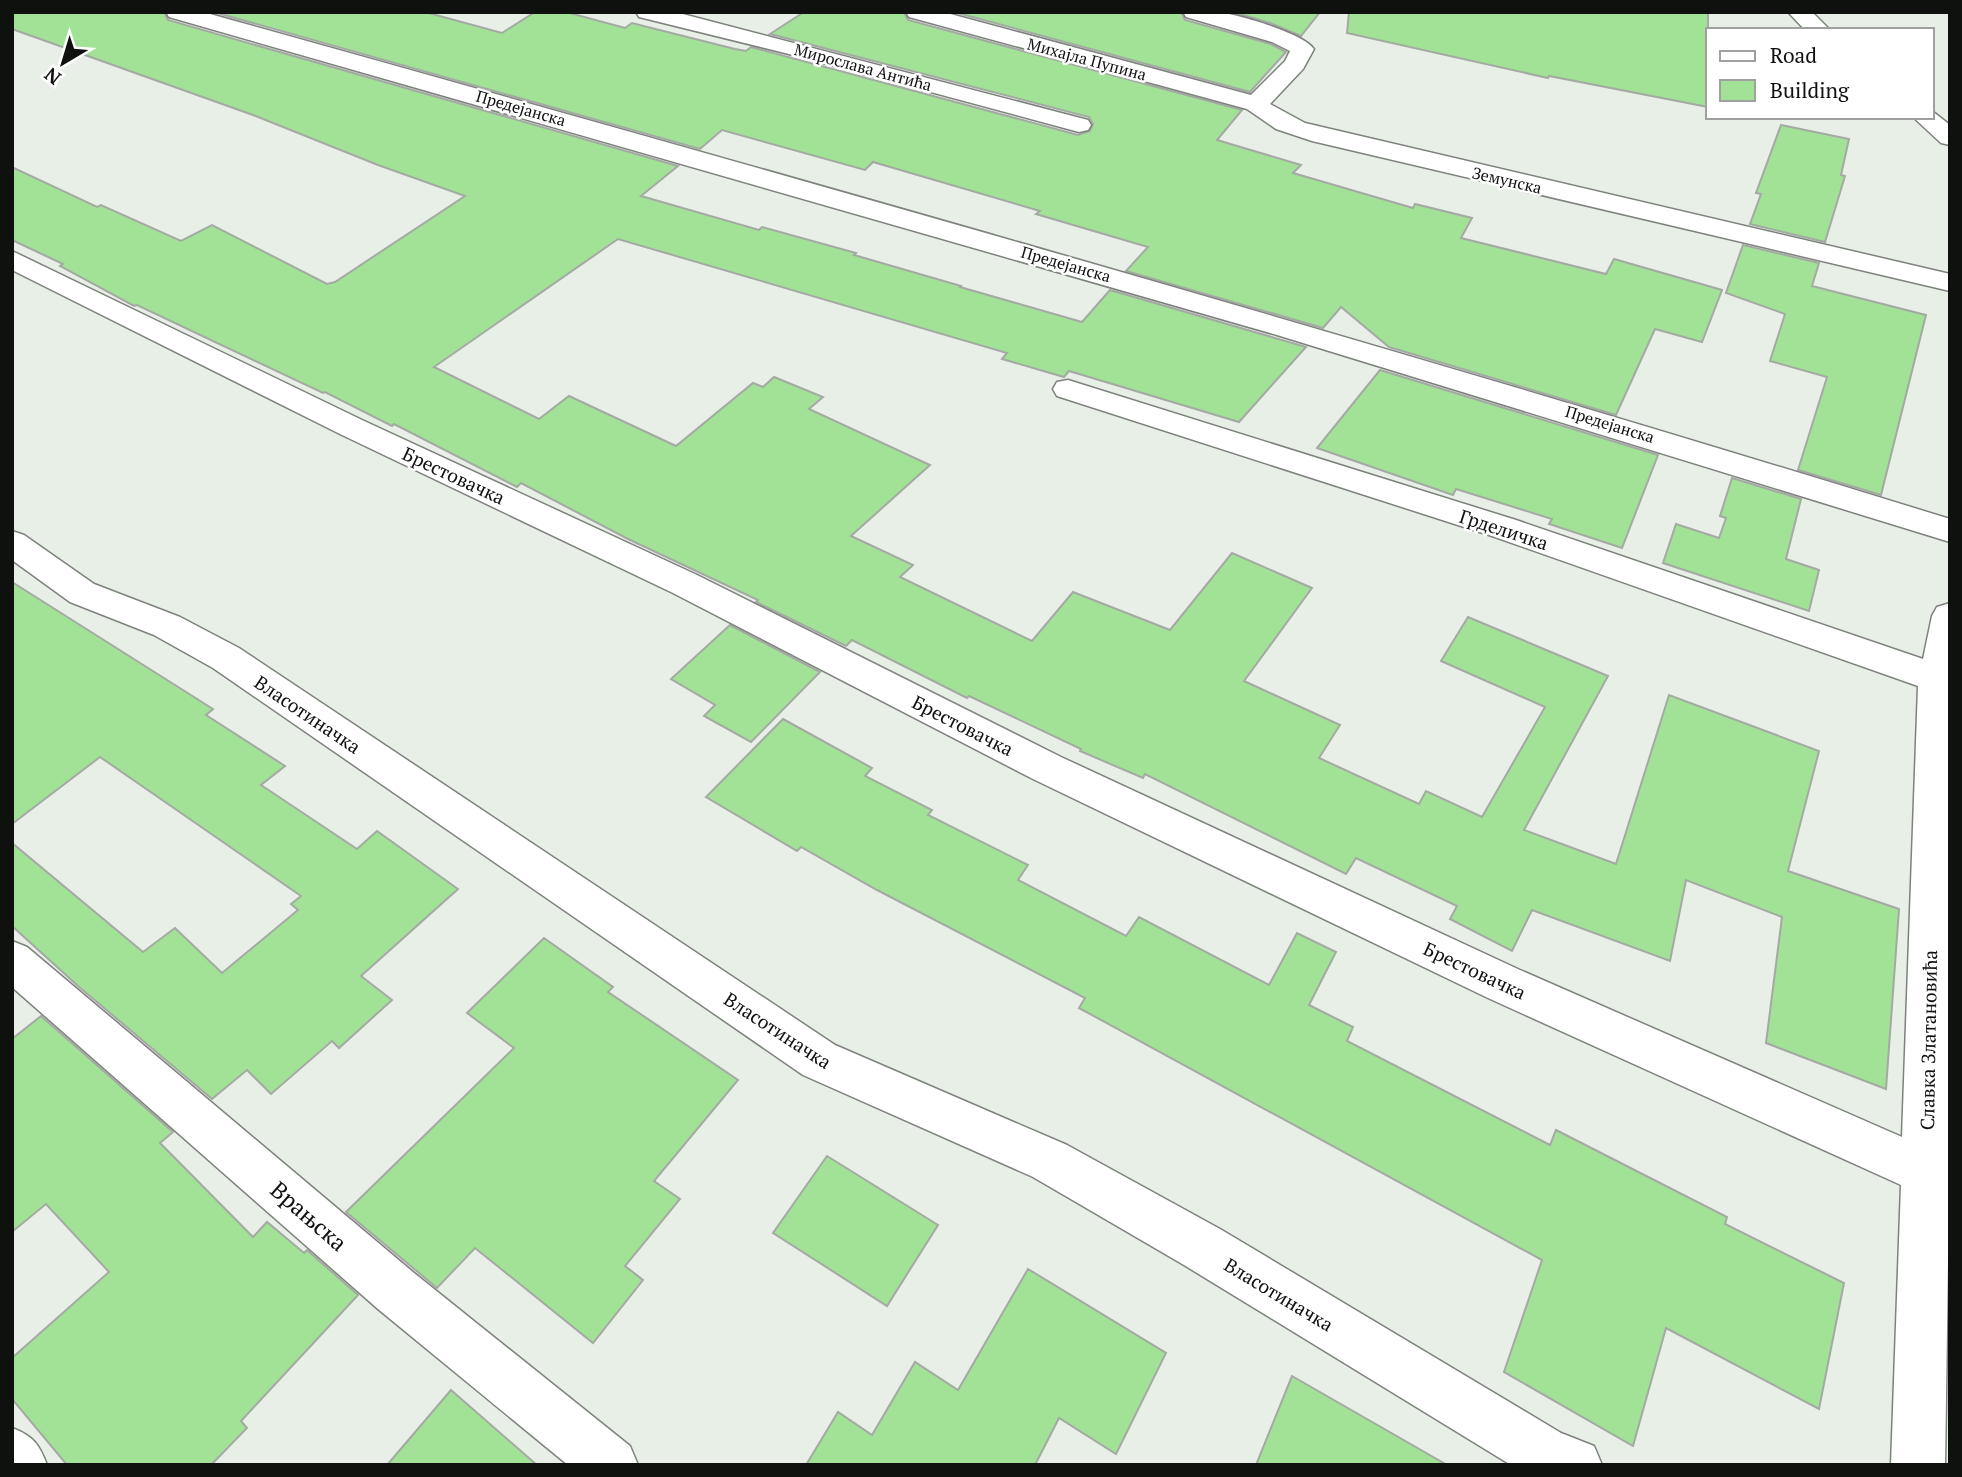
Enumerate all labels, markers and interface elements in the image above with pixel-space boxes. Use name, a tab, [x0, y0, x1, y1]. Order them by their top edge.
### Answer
north arrow	[28, 28, 98, 98]
legend	[1706, 28, 1934, 119]
street label: Михајла Пупина	[1025, 33, 1149, 85]
street label: Мирослава Антића	[792, 38, 934, 96]
text: Road	[1770, 41, 1817, 69]
text: N	[38, 62, 66, 91]
text: Building	[1770, 76, 1850, 104]
street label: Предејанска	[474, 85, 568, 131]
street label: Земунска	[1470, 161, 1544, 199]
street label: Предејанска	[1019, 241, 1113, 287]
street label: Предејанска	[1563, 400, 1657, 448]
street label: Брестовачка	[399, 440, 510, 510]
street label: Грделичка	[1456, 503, 1552, 555]
street label: Власотиначка	[250, 669, 366, 759]
street label: Брестовачка	[908, 689, 1018, 761]
street label: Брестовачка	[1420, 935, 1531, 1005]
street label: Славка Златановића	[1914, 949, 1942, 1130]
street label: Власотиначка	[720, 986, 837, 1074]
street label: Врањска	[264, 1174, 354, 1258]
street label: Власотиначка	[1220, 1252, 1339, 1337]

